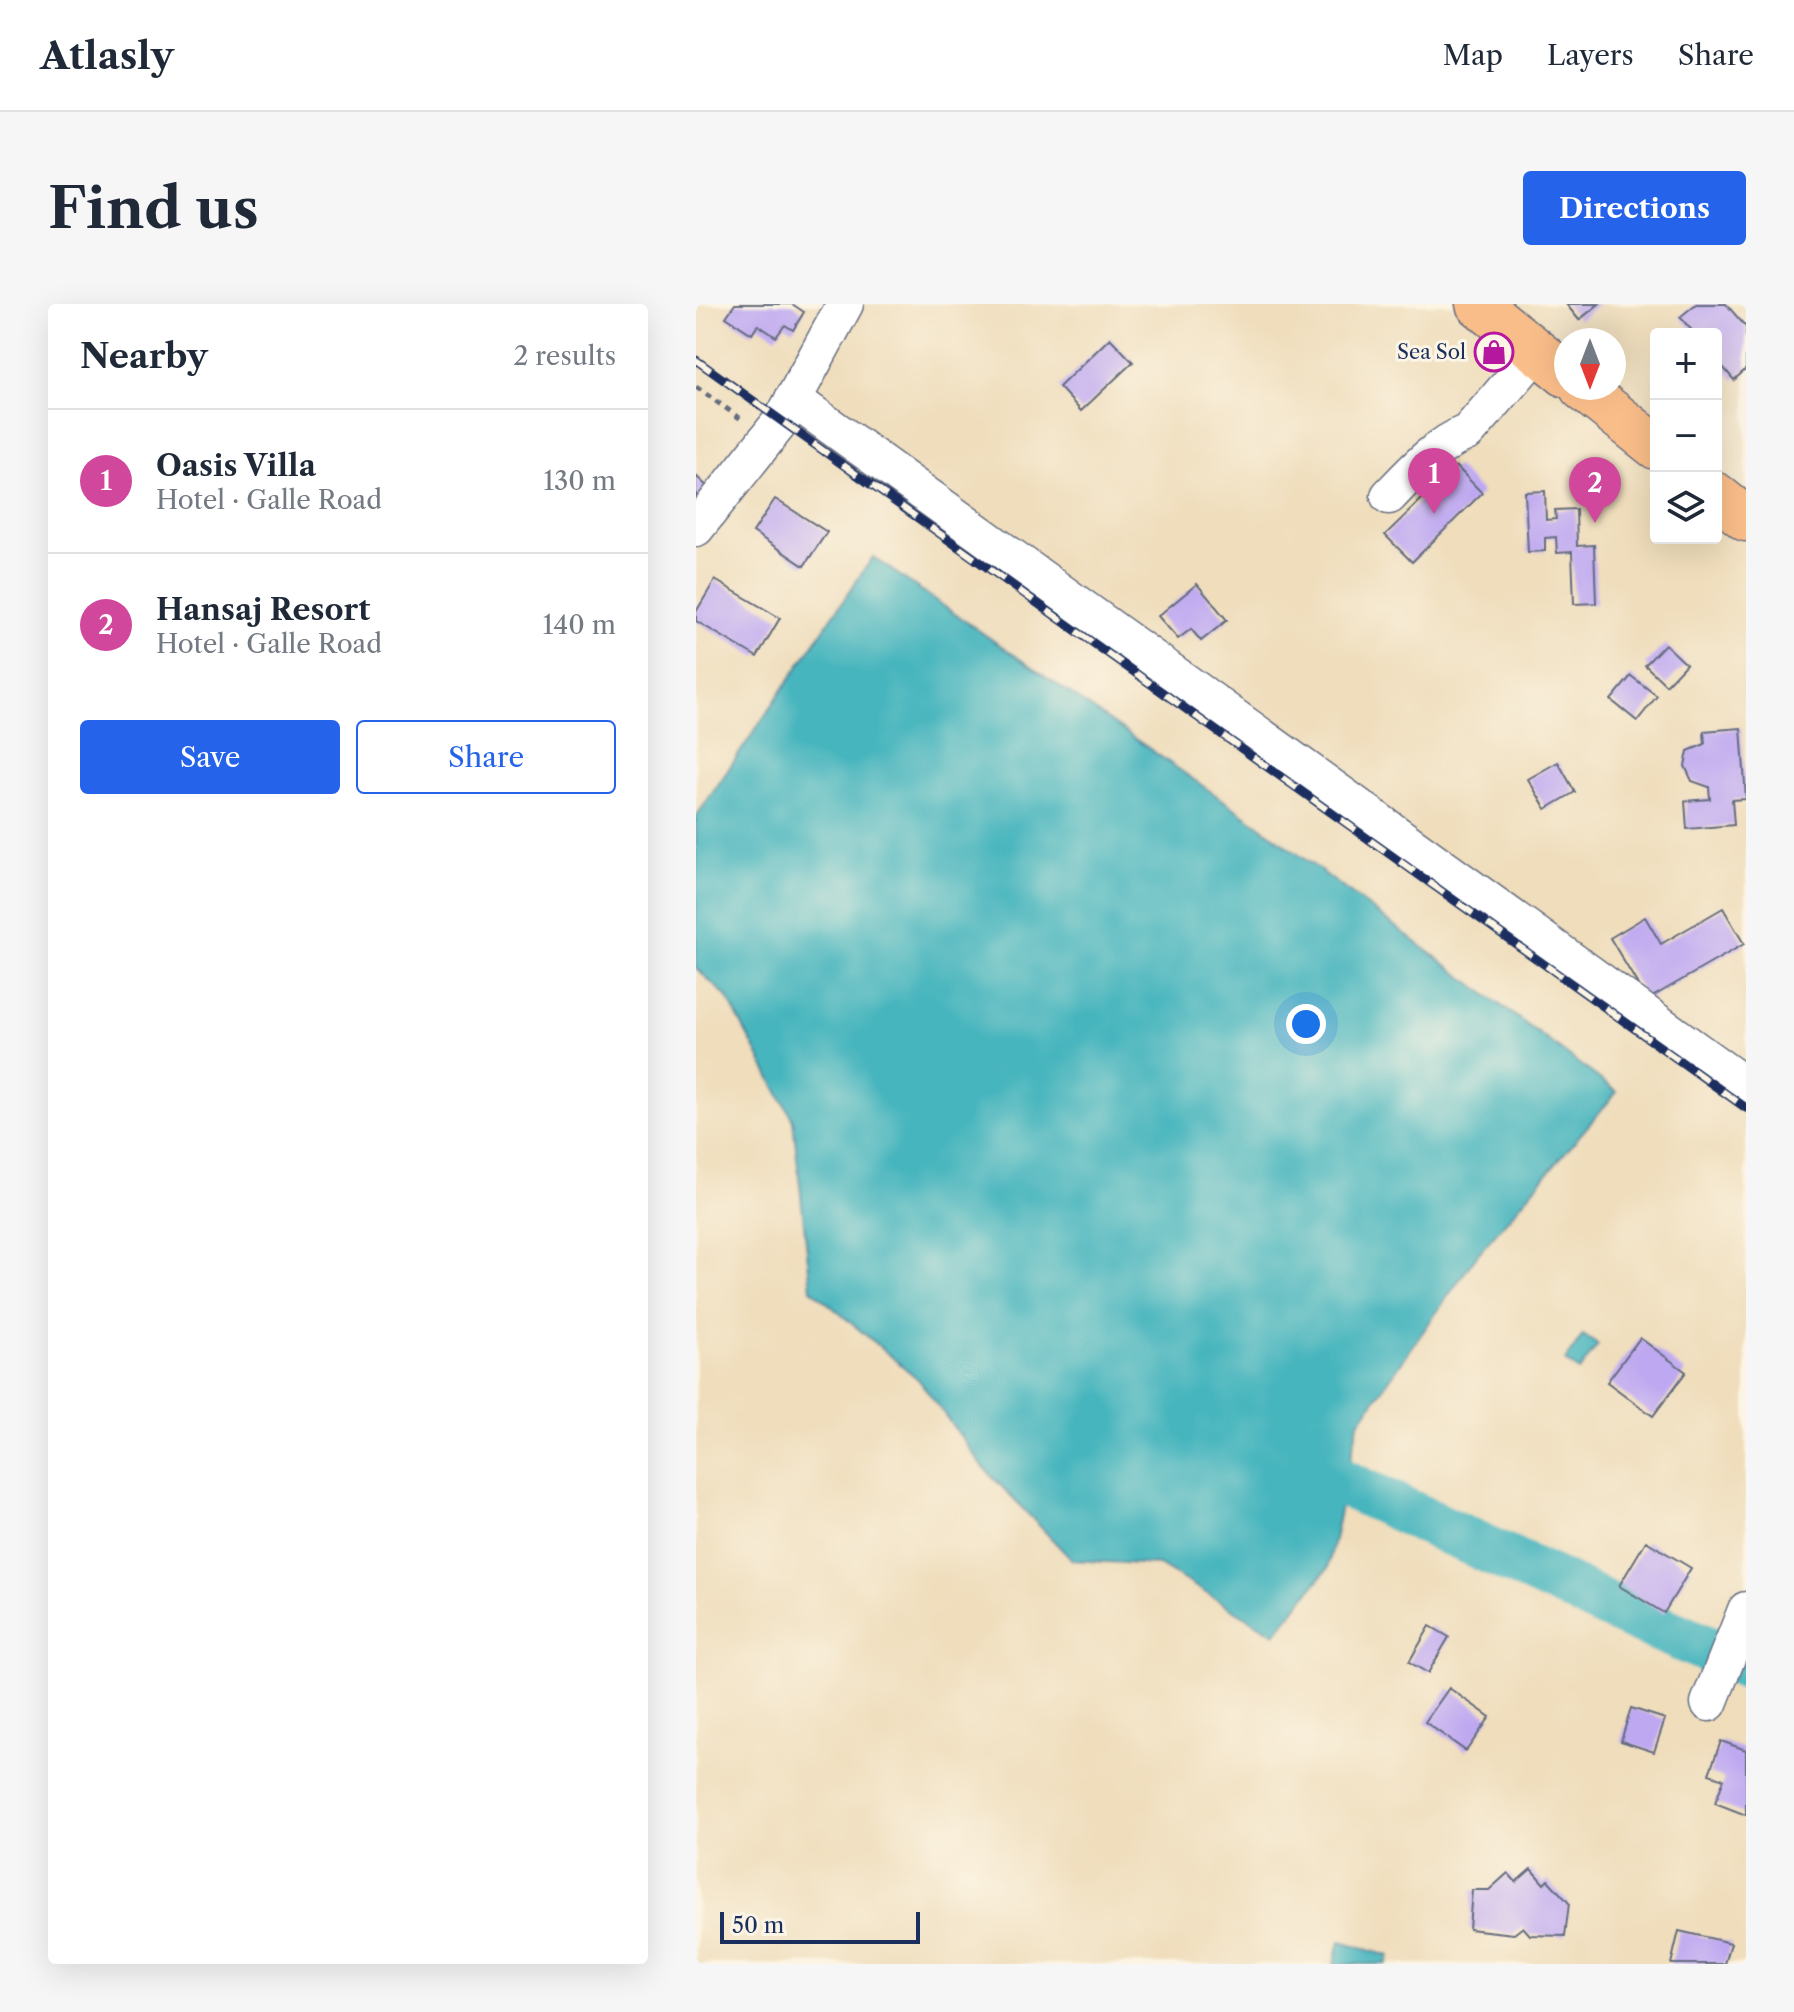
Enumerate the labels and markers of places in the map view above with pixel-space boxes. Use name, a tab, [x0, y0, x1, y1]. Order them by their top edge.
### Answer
shop icon: Sea Sol	[1473, 331, 1515, 373]
place label: Sea Sol	[1397, 340, 1466, 364]
pin: 1	[1408, 448, 1460, 514]
pin: 2	[1569, 457, 1621, 523]

